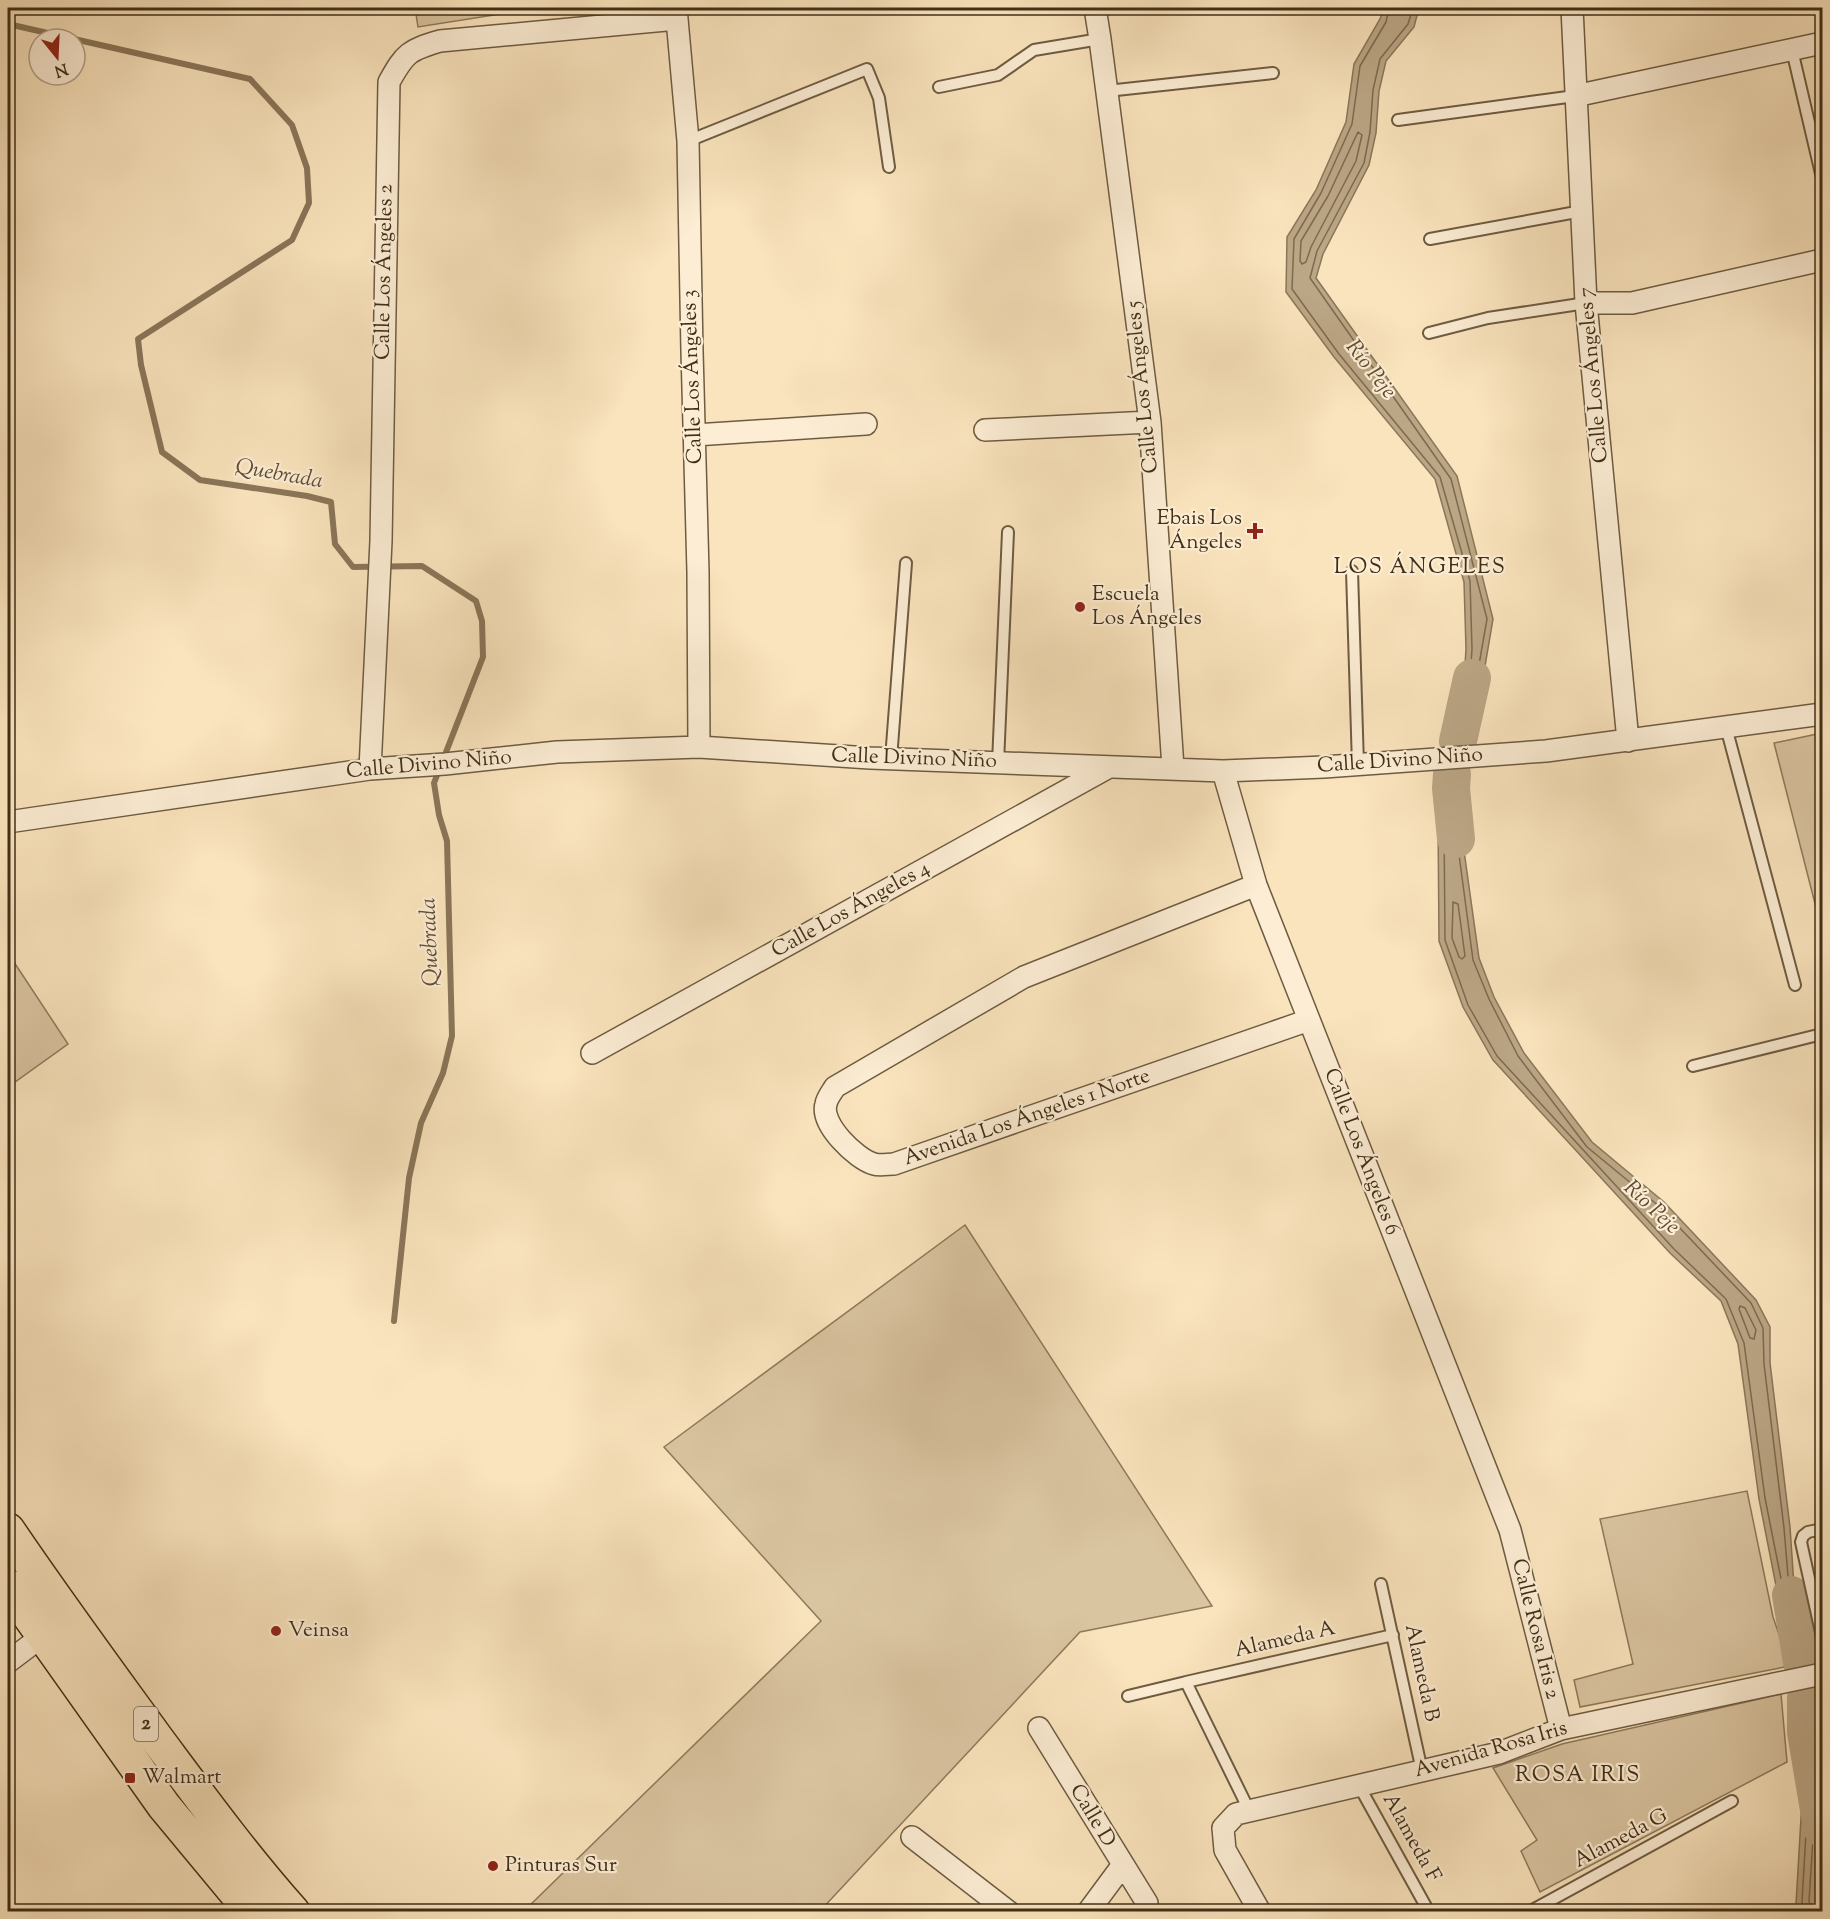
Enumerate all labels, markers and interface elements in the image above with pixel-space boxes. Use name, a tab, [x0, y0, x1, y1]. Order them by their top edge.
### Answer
north arrow	[27, 27, 87, 87]
text: N	[51, 56, 70, 82]
street label: Calle Los Ángeles 2	[368, 184, 402, 360]
street label: Calle Los Ángeles 7	[1571, 285, 1617, 464]
street label: Calle Los Ángeles 3	[675, 289, 711, 465]
street label: Calle Los Ángeles 5	[1119, 299, 1167, 475]
water label: Río Peje	[1337, 334, 1403, 406]
water label: Quebrada	[233, 452, 325, 498]
place label: Ebais Los Ángeles	[1157, 504, 1242, 558]
marker: Ebais Los Ángeles	[1246, 522, 1264, 540]
district label: LOS ÁNGELES	[1334, 551, 1506, 584]
place label: Escuela Los Ángeles	[1092, 580, 1202, 634]
marker: Escuela Los Ángeles	[1073, 600, 1087, 614]
street label: Calle Divino Niño	[1316, 740, 1484, 782]
street label: Calle Divino Niño	[831, 741, 997, 777]
street label: Calle Divino Niño	[345, 743, 513, 787]
street label: Calle Los Ángeles 4	[766, 854, 936, 966]
water label: Quebrada	[413, 897, 449, 987]
street label: Avenida Los Ángeles 1 Norte	[900, 1062, 1154, 1174]
street label: Calle Los Ángeles 6	[1315, 1064, 1407, 1240]
water label: Río Peje	[1616, 1173, 1687, 1243]
street label: Calle Rosa Iris 2	[1503, 1556, 1567, 1703]
street label: Alameda A	[1232, 1614, 1338, 1666]
place label: Veinsa	[288, 1616, 349, 1646]
street label: Alameda B	[1396, 1622, 1446, 1724]
marker: Veinsa	[269, 1624, 283, 1638]
road number: 2	[134, 1707, 158, 1741]
street label: Avenida Rosa Iris	[1411, 1714, 1571, 1786]
district label: ROSA IRIS	[1515, 1760, 1641, 1792]
place label: Walmart	[142, 1763, 221, 1793]
marker: Walmart	[123, 1771, 137, 1785]
street label: Calle D	[1061, 1779, 1123, 1853]
street label: Alameda F	[1374, 1788, 1448, 1888]
street label: Alameda G	[1569, 1802, 1673, 1876]
place label: Pinturas Sur	[505, 1851, 617, 1881]
marker: Pinturas Sur	[486, 1859, 500, 1873]

